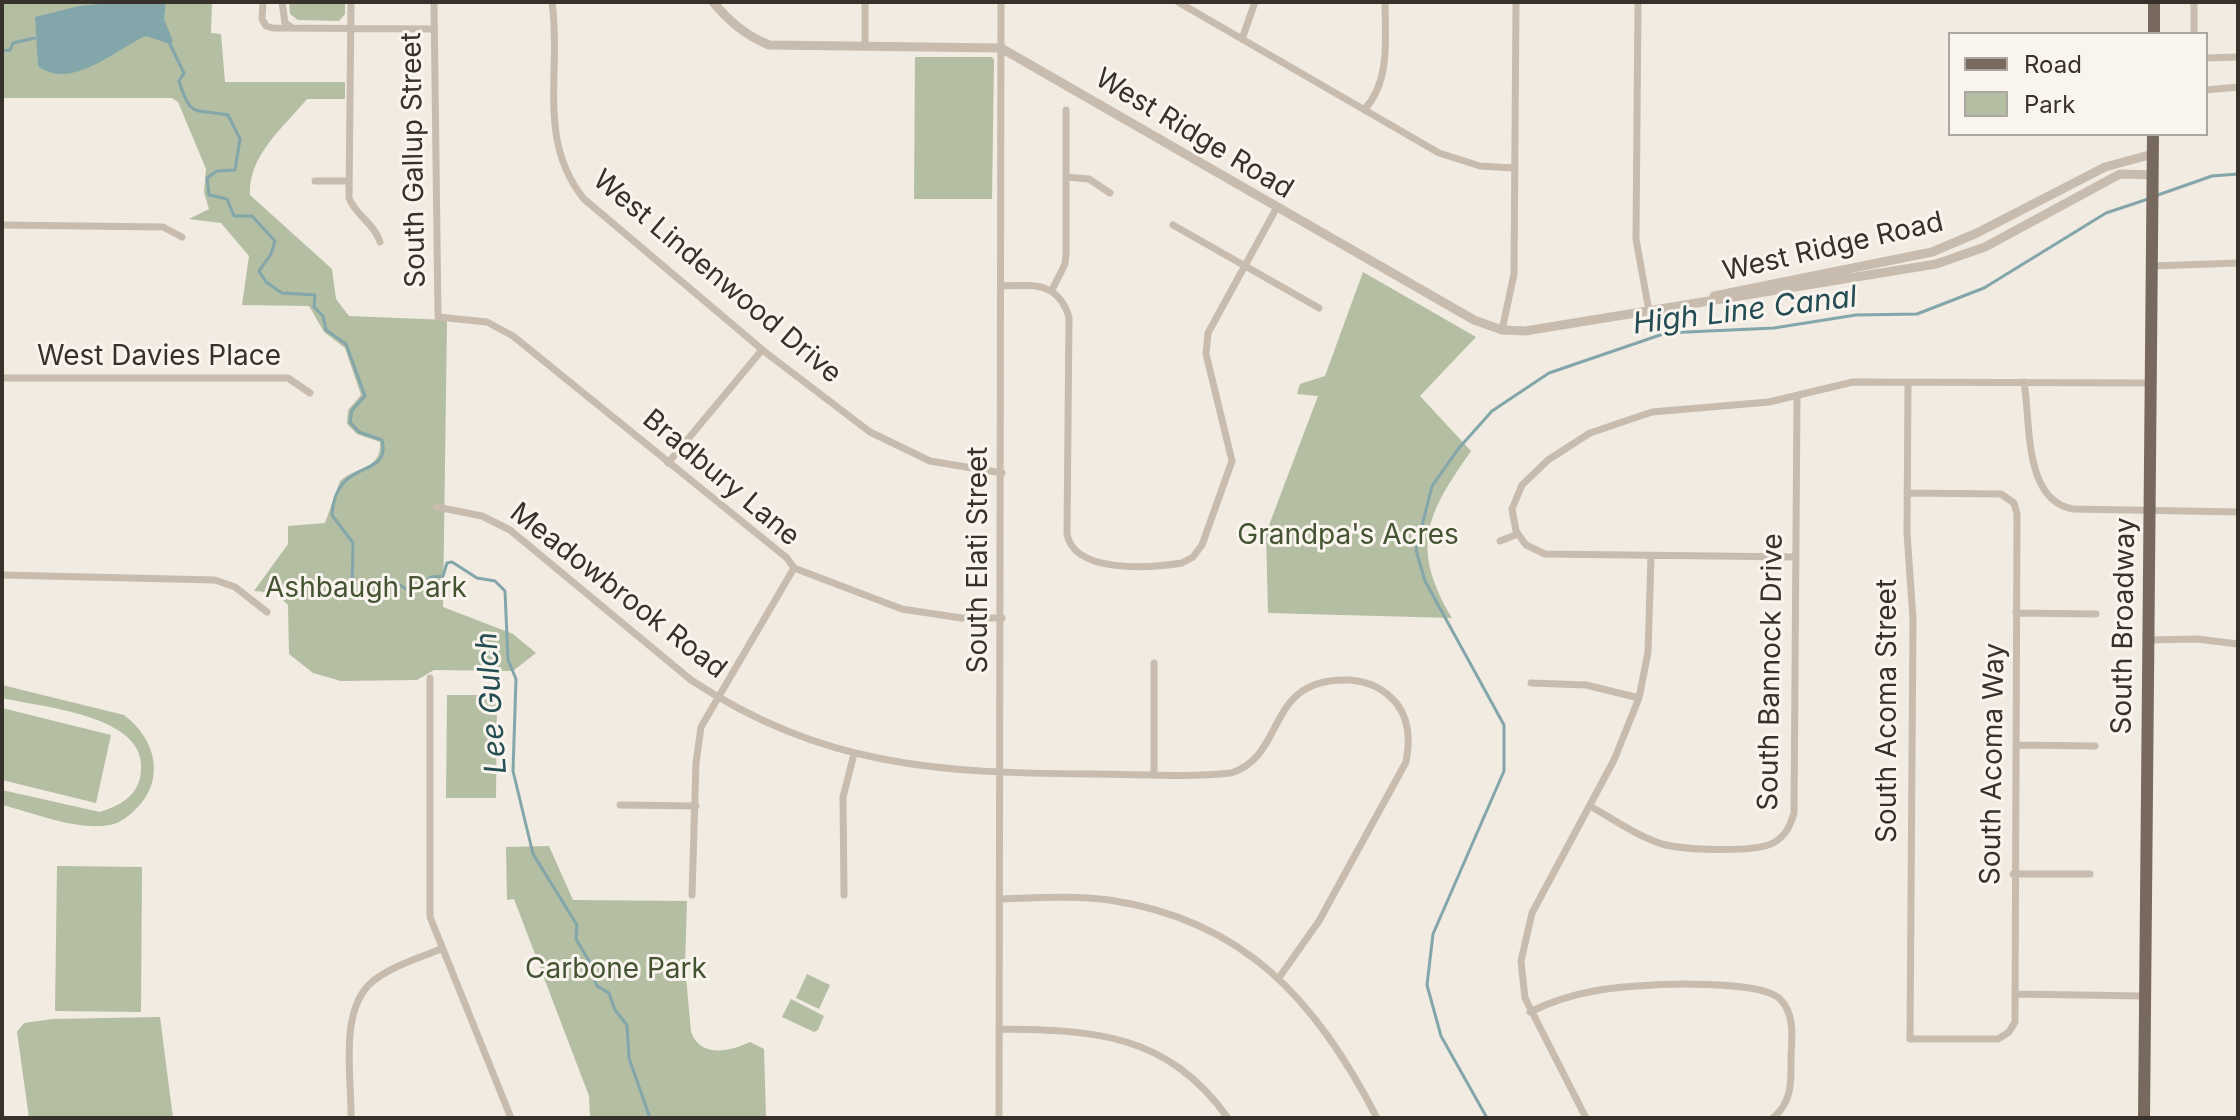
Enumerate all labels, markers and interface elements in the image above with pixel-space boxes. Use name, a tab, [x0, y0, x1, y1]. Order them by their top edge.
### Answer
street label: South Gallup Street	[395, 32, 433, 288]
legend	[1948, 32, 2208, 136]
text: Road	[2024, 50, 2082, 79]
street label: West Ridge Road	[1089, 62, 1299, 206]
text: Park	[2024, 90, 2075, 119]
street label: West Lindenwood Drive	[586, 163, 848, 391]
street label: West Ridge Road	[1720, 205, 1946, 289]
water label: High Line Canal	[1631, 279, 1859, 343]
street label: West Davies Place	[37, 340, 281, 374]
street label: Bradbury Lane	[636, 403, 806, 553]
street label: South Elati Street	[962, 446, 996, 674]
street label: Meadowbrook Road	[503, 496, 733, 686]
street label: South Broadway	[2105, 517, 2143, 735]
park label: Grandpa's Acres	[1237, 519, 1459, 553]
street label: South Bannock Drive	[1752, 533, 1790, 811]
park label: Ashbaugh Park	[265, 572, 467, 606]
street label: South Acoma Street	[1871, 579, 1905, 843]
water label: Lee Gulch	[469, 631, 515, 775]
street label: South Acoma Way	[1974, 643, 2012, 885]
park label: Carbone Park	[525, 953, 707, 987]

